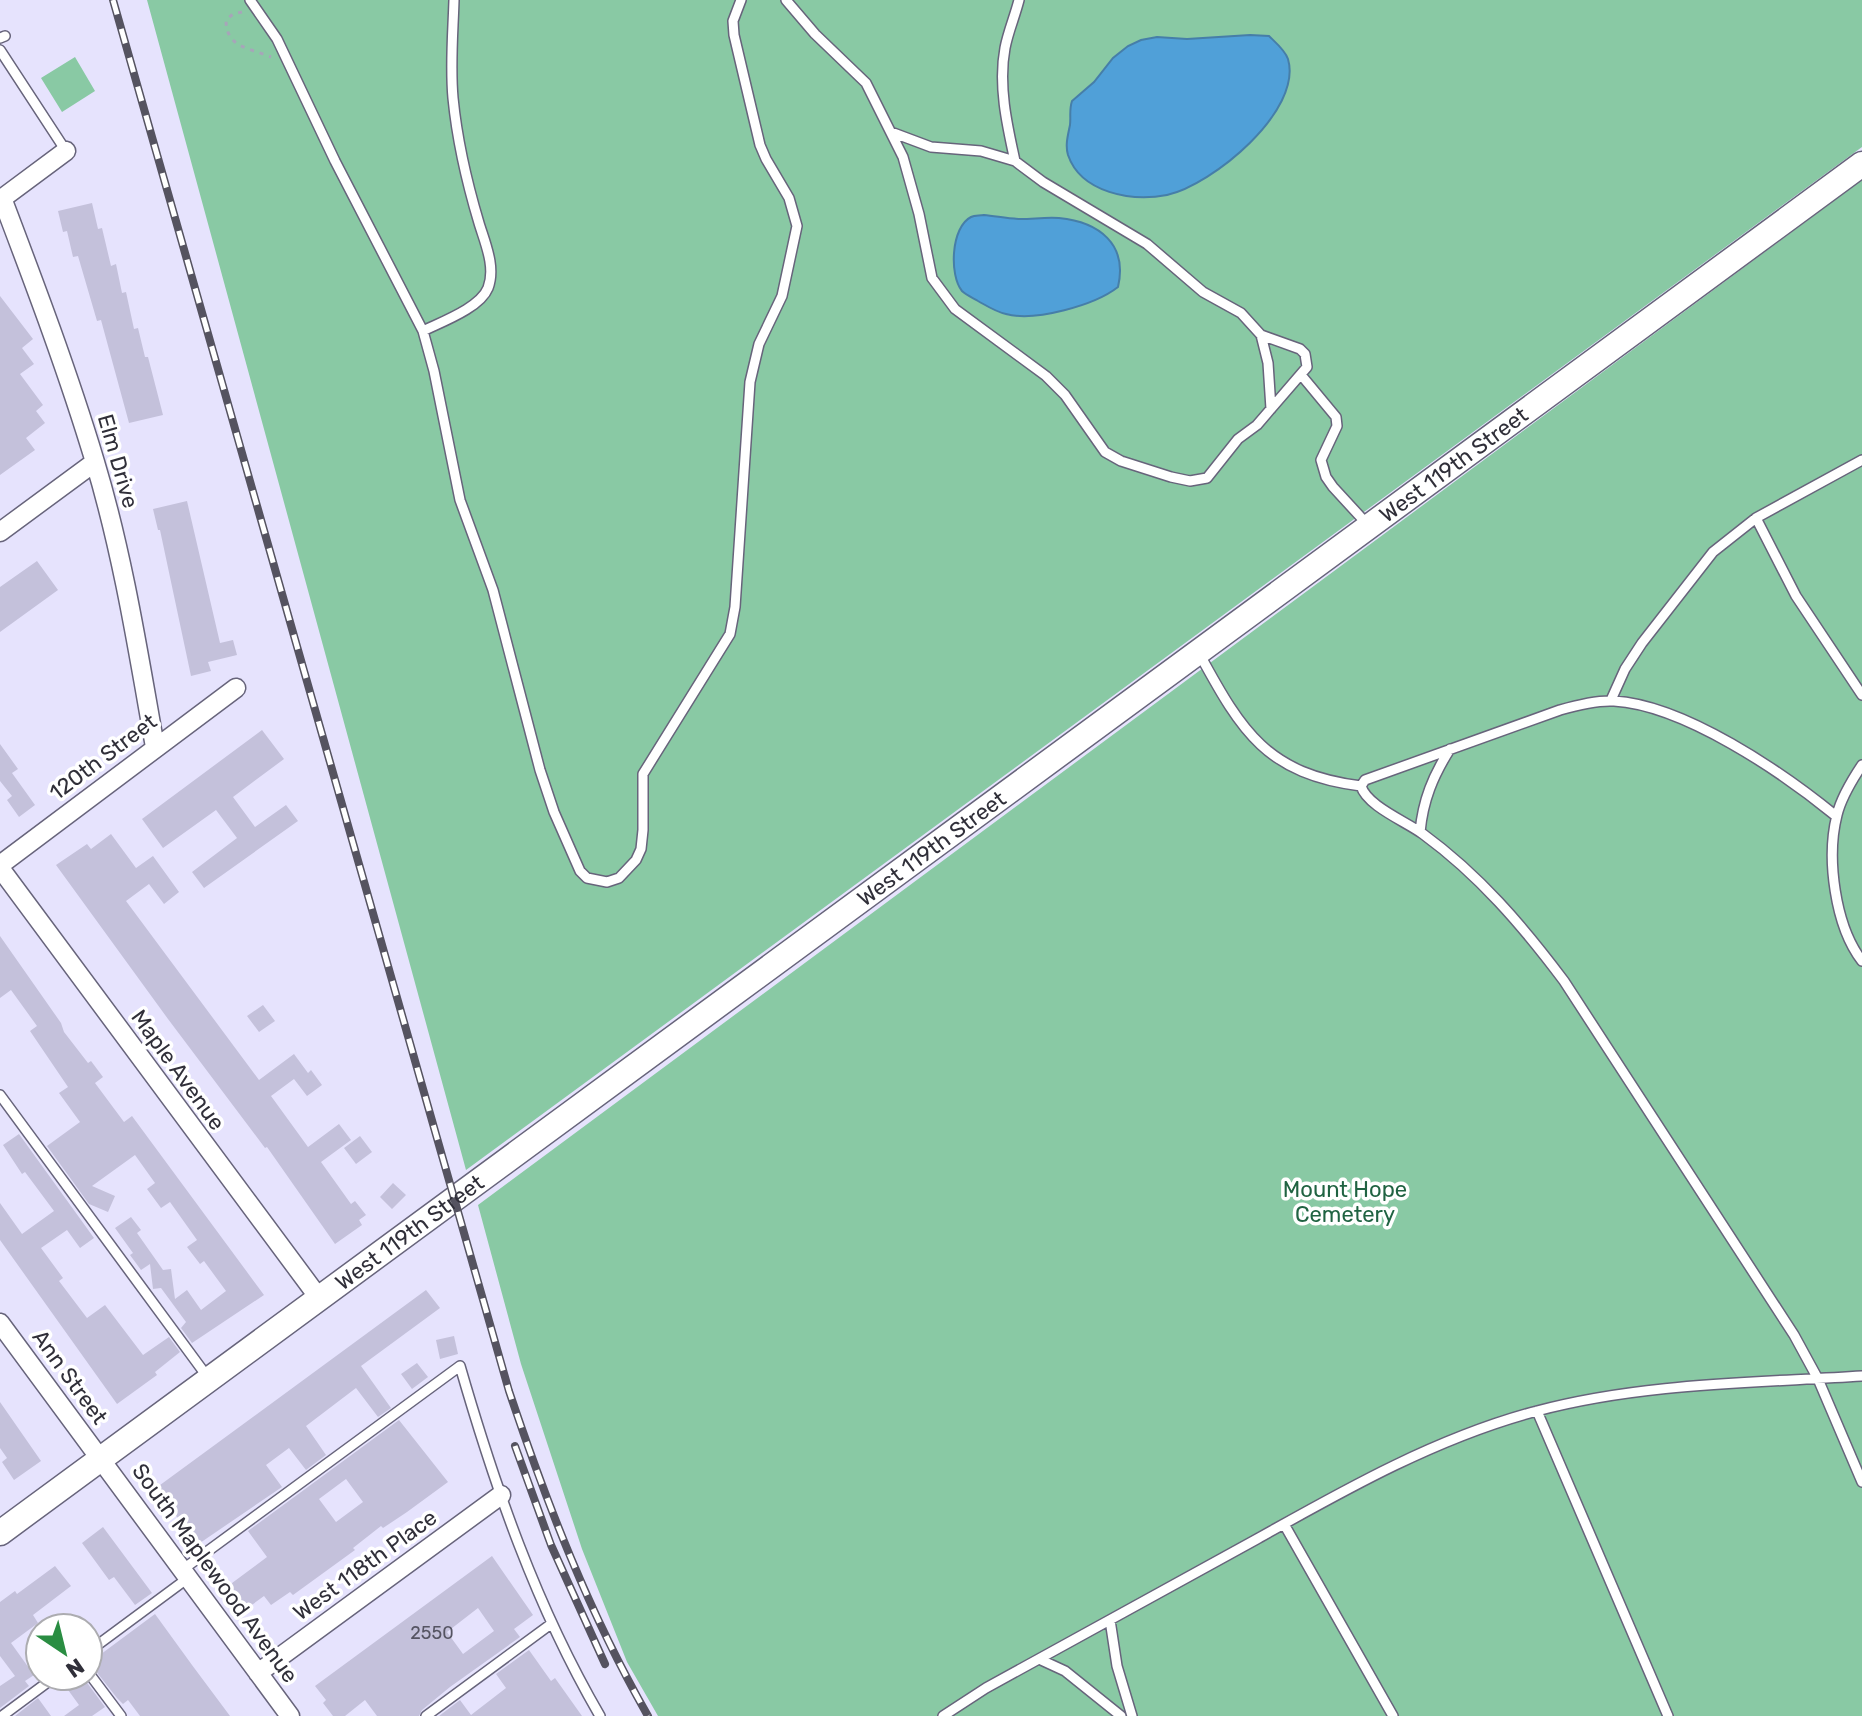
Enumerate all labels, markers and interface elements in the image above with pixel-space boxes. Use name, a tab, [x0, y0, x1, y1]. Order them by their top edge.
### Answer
street label: West 119th Street	[1374, 401, 1533, 528]
street label: Elm Drive	[92, 411, 144, 511]
street label: 120th Street	[44, 708, 162, 806]
street label: West 119th Street	[852, 785, 1011, 912]
street label: Maple Avenue	[125, 1005, 231, 1135]
street label: West 119th Street	[330, 1168, 489, 1296]
park label: Mount Hope Cemetery	[1283, 1176, 1407, 1228]
street label: Ann Street	[27, 1324, 114, 1430]
street label: South Maplewood Avenue	[126, 1458, 304, 1688]
street label: West 118th Place	[288, 1504, 442, 1626]
north arrow	[24, 1612, 104, 1692]
house number: 2550	[410, 1622, 454, 1644]
text: N	[61, 1652, 89, 1684]

